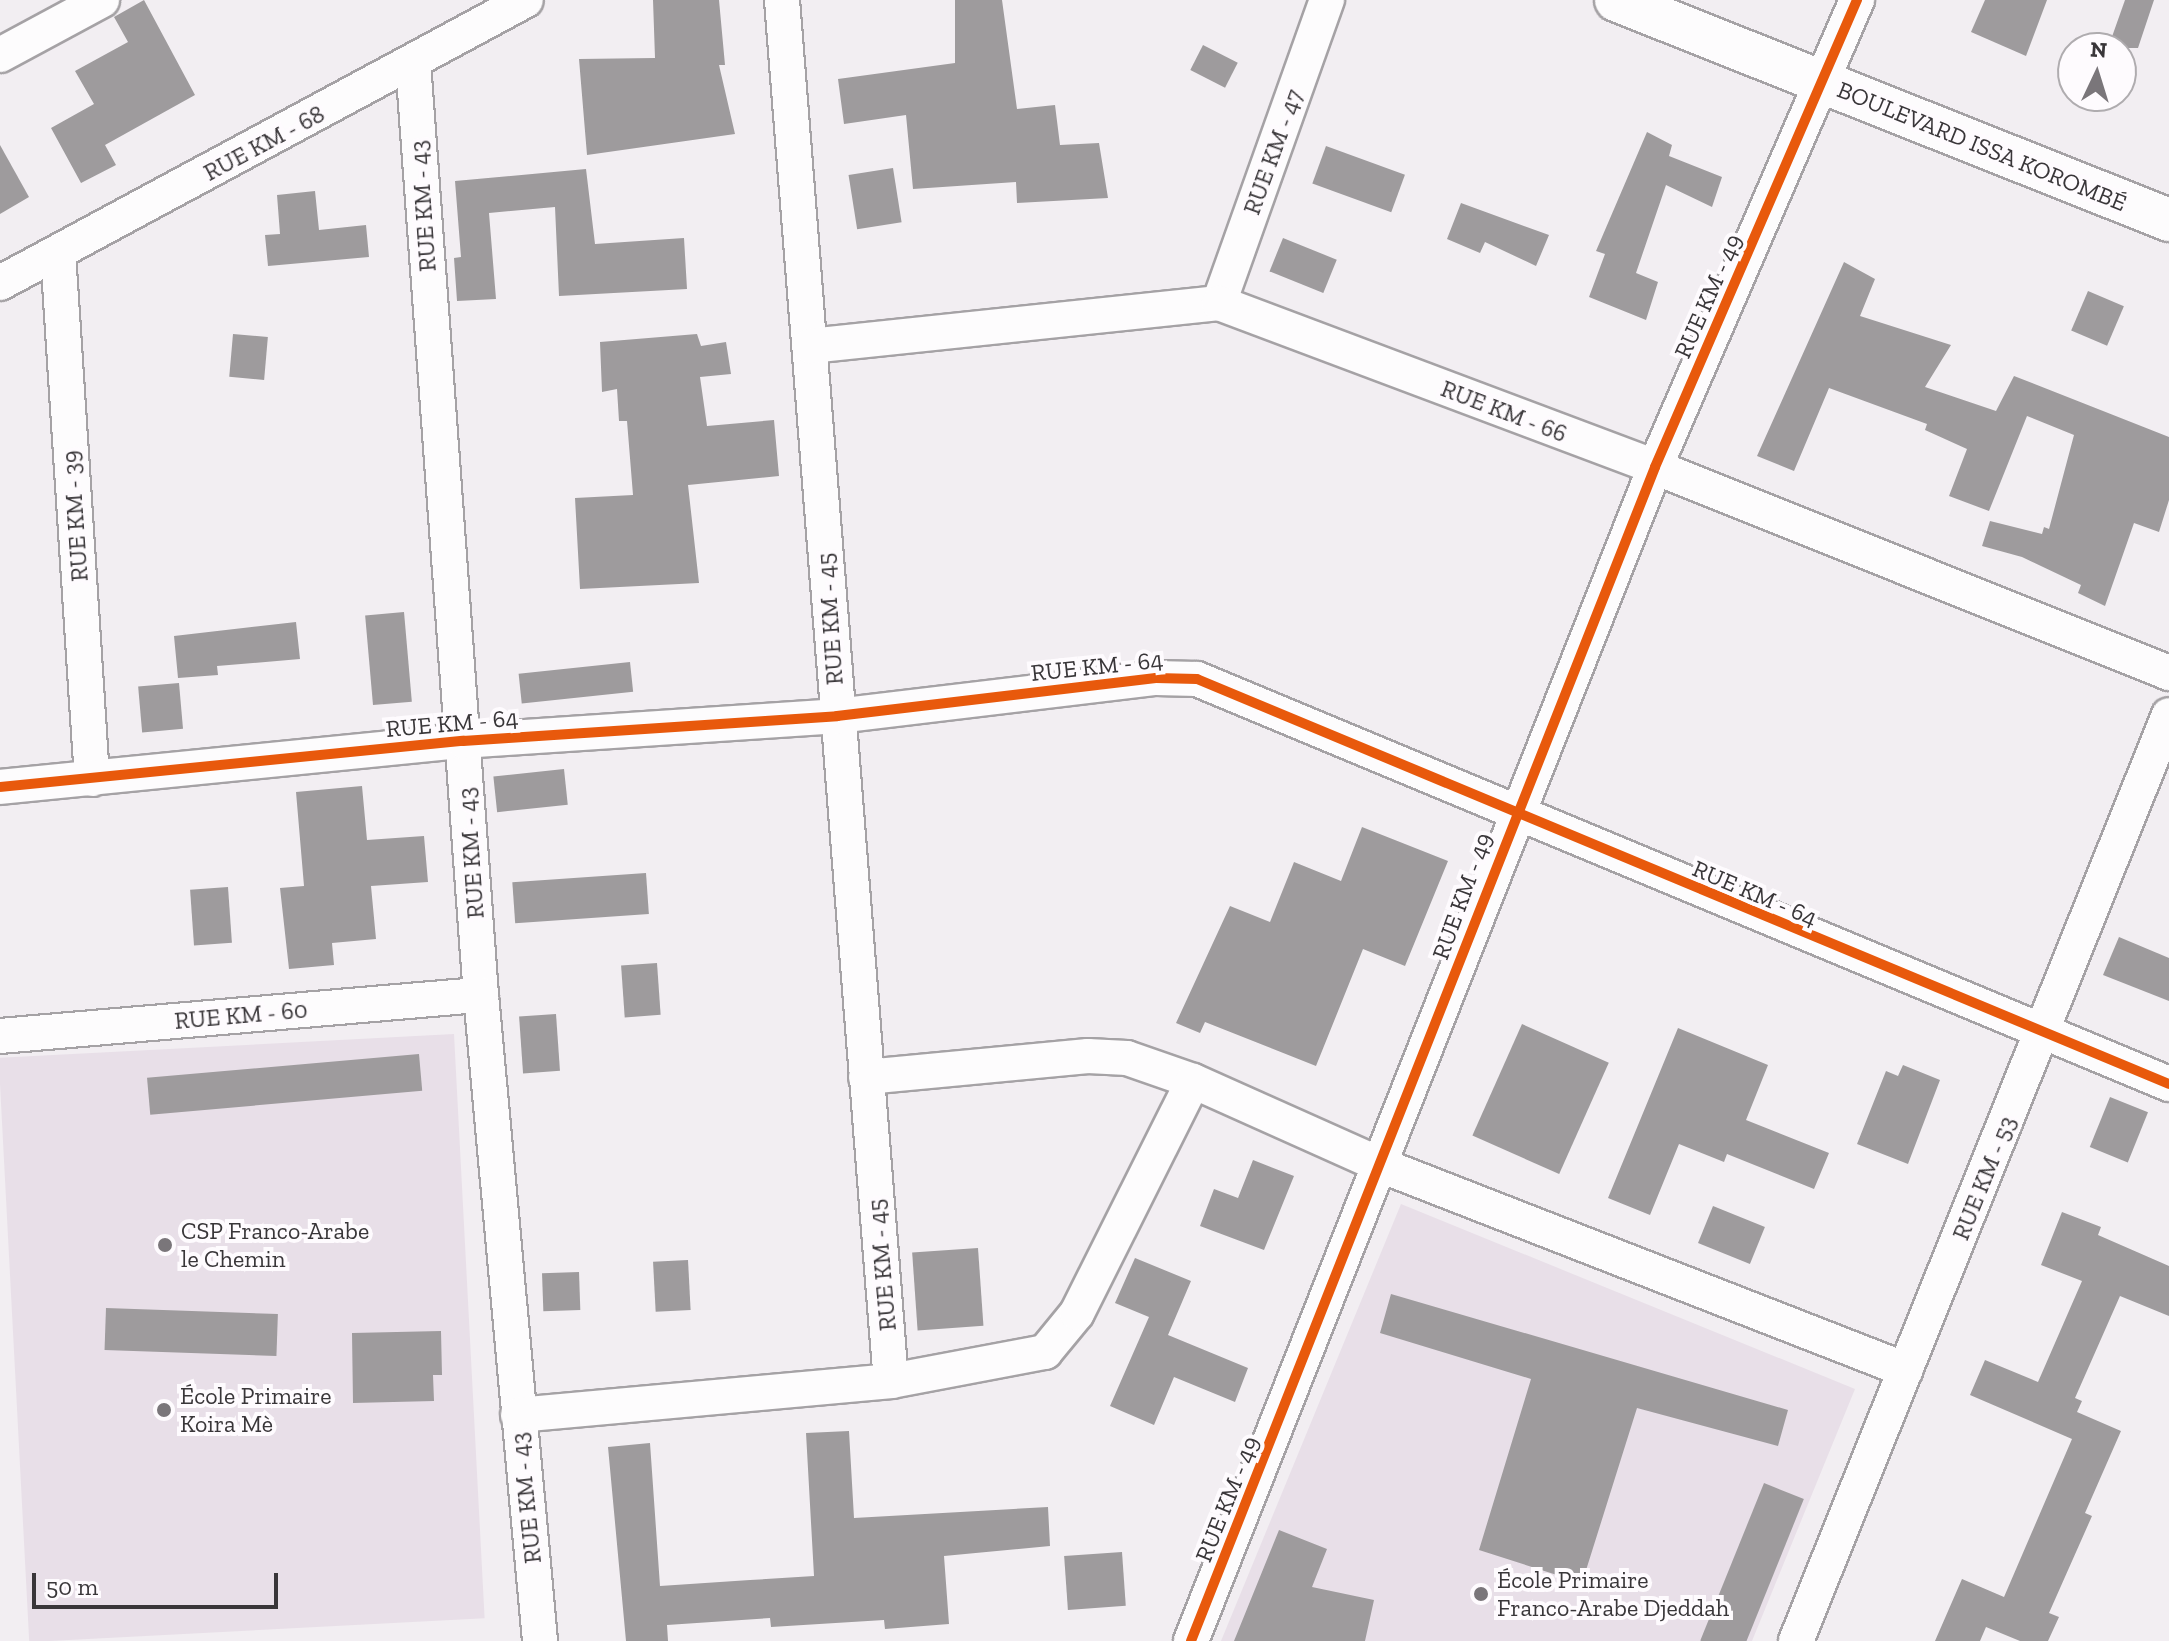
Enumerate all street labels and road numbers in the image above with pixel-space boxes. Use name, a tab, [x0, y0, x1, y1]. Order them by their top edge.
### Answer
street label: BOULEVARD ISSA KOROMBÉ	[1833, 75, 2131, 217]
street label: RUE KM - 47	[1237, 86, 1309, 218]
street label: RUE KM - 68	[199, 99, 329, 187]
street label: RUE KM - 43	[404, 139, 442, 273]
street label: RUE KM - 49	[1668, 229, 1748, 363]
street label: RUE KM - 66	[1437, 374, 1571, 448]
street label: RUE KM - 39	[56, 449, 94, 583]
street label: RUE KM - 45	[811, 552, 849, 686]
street label: RUE KM - 64	[1029, 645, 1165, 687]
street label: RUE KM - 64	[385, 703, 519, 743]
street label: RUE KM - 43	[452, 786, 490, 920]
street label: RUE KM - 49	[1426, 829, 1498, 963]
street label: RUE KM - 64	[1688, 854, 1822, 932]
street label: RUE KM - 60	[173, 995, 309, 1035]
street label: RUE KM - 53	[1946, 1112, 2022, 1244]
street label: RUE KM - 45	[862, 1198, 902, 1332]
street label: RUE KM - 43	[505, 1431, 547, 1565]
street label: RUE KM - 49	[1189, 1432, 1265, 1566]

